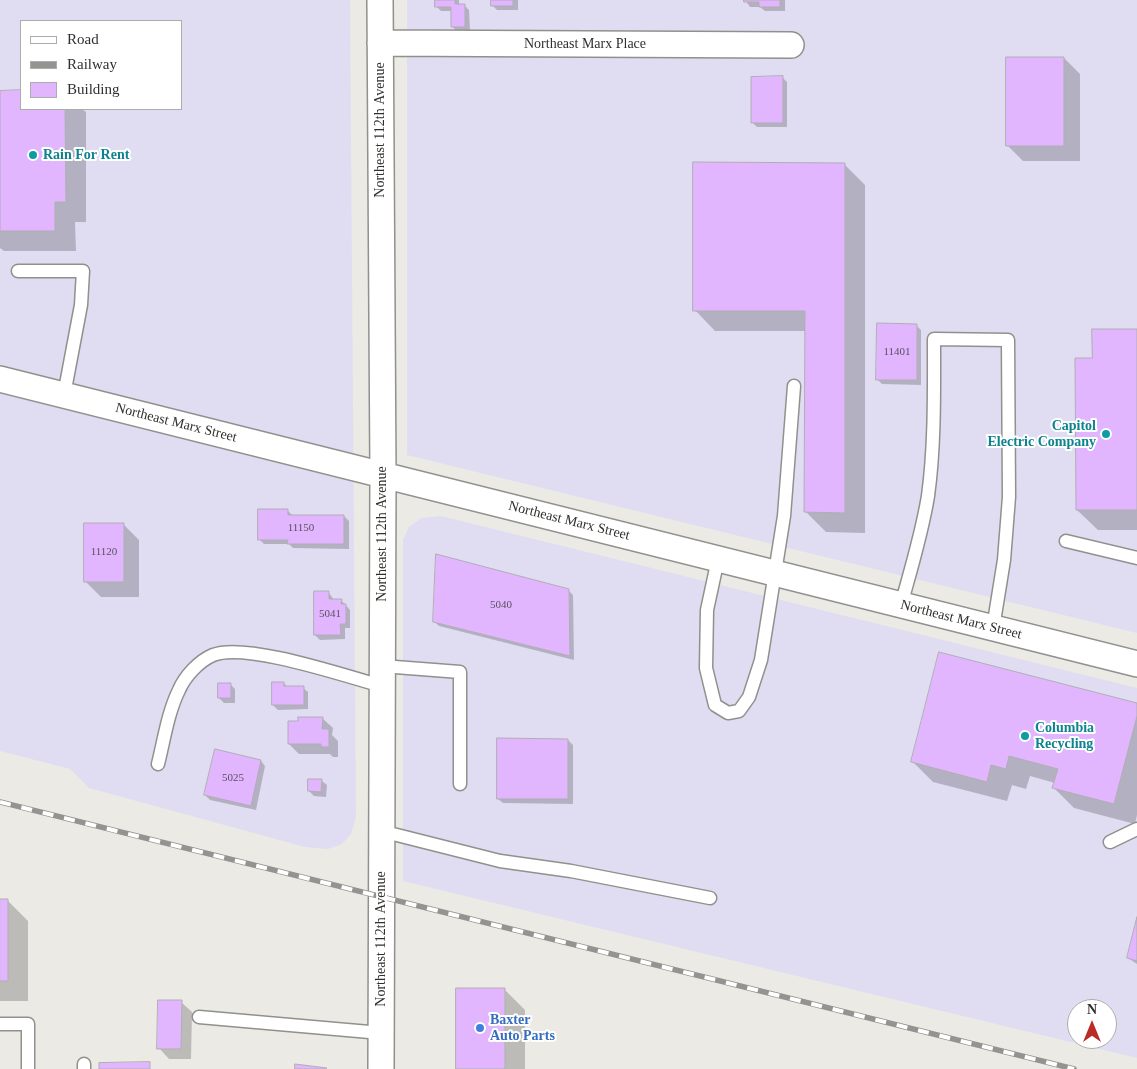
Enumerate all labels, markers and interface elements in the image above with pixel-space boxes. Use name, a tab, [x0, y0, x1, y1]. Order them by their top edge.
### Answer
legend	[20, 20, 182, 110]
text: Road	[67, 31, 99, 47]
street label: Northeast Marx Place	[524, 36, 646, 52]
text: Railway	[67, 56, 117, 72]
street label: Northeast 112th Avenue	[372, 62, 388, 198]
text: Building	[67, 81, 120, 97]
place label: Rain For Rent	[43, 147, 129, 163]
marker: Rain For Rent	[27, 149, 39, 161]
house number: 11401	[883, 345, 911, 359]
street label: Northeast Marx Street	[114, 400, 238, 446]
place label: Capitol Electric Company	[988, 418, 1096, 451]
marker: Capitol Electric Company	[1100, 428, 1112, 440]
street label: Northeast 112th Avenue	[374, 466, 390, 602]
street label: Northeast Marx Street	[507, 498, 631, 544]
house number: 11150	[288, 521, 314, 535]
house number: 11120	[91, 545, 117, 559]
street label: Northeast Marx Street	[899, 597, 1023, 643]
house number: 5040	[490, 598, 512, 612]
house number: 5041	[319, 607, 341, 621]
place label: Columbia Recycling	[1035, 720, 1094, 752]
marker: Columbia Recycling	[1019, 730, 1031, 742]
house number: 5025	[222, 771, 244, 785]
street label: Northeast 112th Avenue	[373, 871, 389, 1007]
north arrow	[1067, 999, 1117, 1049]
text: N	[1087, 1002, 1097, 1017]
place label: Baxter Auto Parts	[490, 1012, 555, 1044]
marker: Baxter Auto Parts	[474, 1022, 486, 1034]

